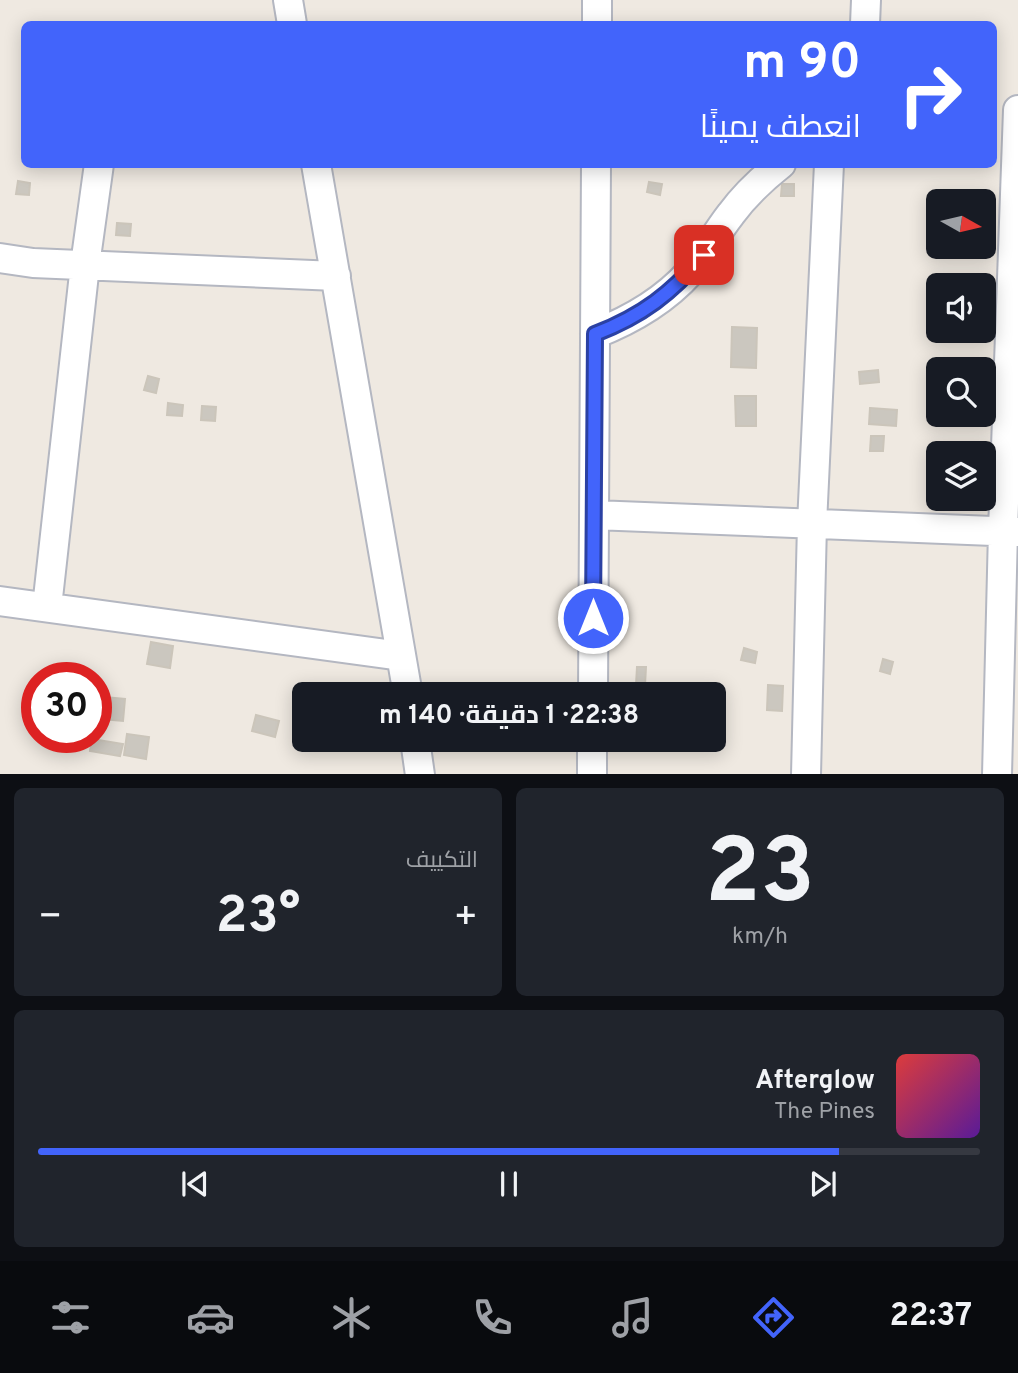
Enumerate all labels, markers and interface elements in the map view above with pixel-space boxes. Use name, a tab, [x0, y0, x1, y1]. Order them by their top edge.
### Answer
text: 90 m	[743, 34, 861, 96]
icon: right	[885, 49, 976, 140]
text: انعطف يمينًا	[700, 109, 861, 149]
north arrow	[926, 189, 996, 259]
map controls	[926, 189, 996, 511]
pin	[674, 225, 734, 285]
icon: arrive	[685, 236, 723, 274]
button: sound	[926, 273, 996, 343]
button: search	[926, 357, 996, 427]
button: layers	[926, 441, 996, 511]
position arrow	[556, 581, 630, 655]
speed limit sign: 30	[21, 662, 112, 753]
text: 22:38 · 1 دقيقة · 140 m	[379, 700, 639, 733]
text: 23	[705, 820, 815, 935]
text: التكييف	[406, 847, 478, 876]
text: 23°	[216, 885, 300, 951]
text: −	[38, 894, 63, 943]
text: +	[453, 894, 478, 943]
text: km/h	[732, 923, 788, 952]
text: Afterglow	[755, 1065, 875, 1098]
text: The Pines	[774, 1098, 875, 1127]
icon: previous	[176, 1165, 214, 1203]
icon: pause	[490, 1165, 528, 1203]
icon: next	[804, 1165, 842, 1203]
icon: filters	[46, 1293, 95, 1342]
icon: car	[186, 1293, 235, 1342]
icon: climate	[327, 1293, 376, 1342]
icon: phone	[468, 1293, 517, 1342]
icon: music	[608, 1293, 657, 1342]
icon: directions	[749, 1293, 798, 1342]
text: 22:37	[889, 1297, 972, 1337]

